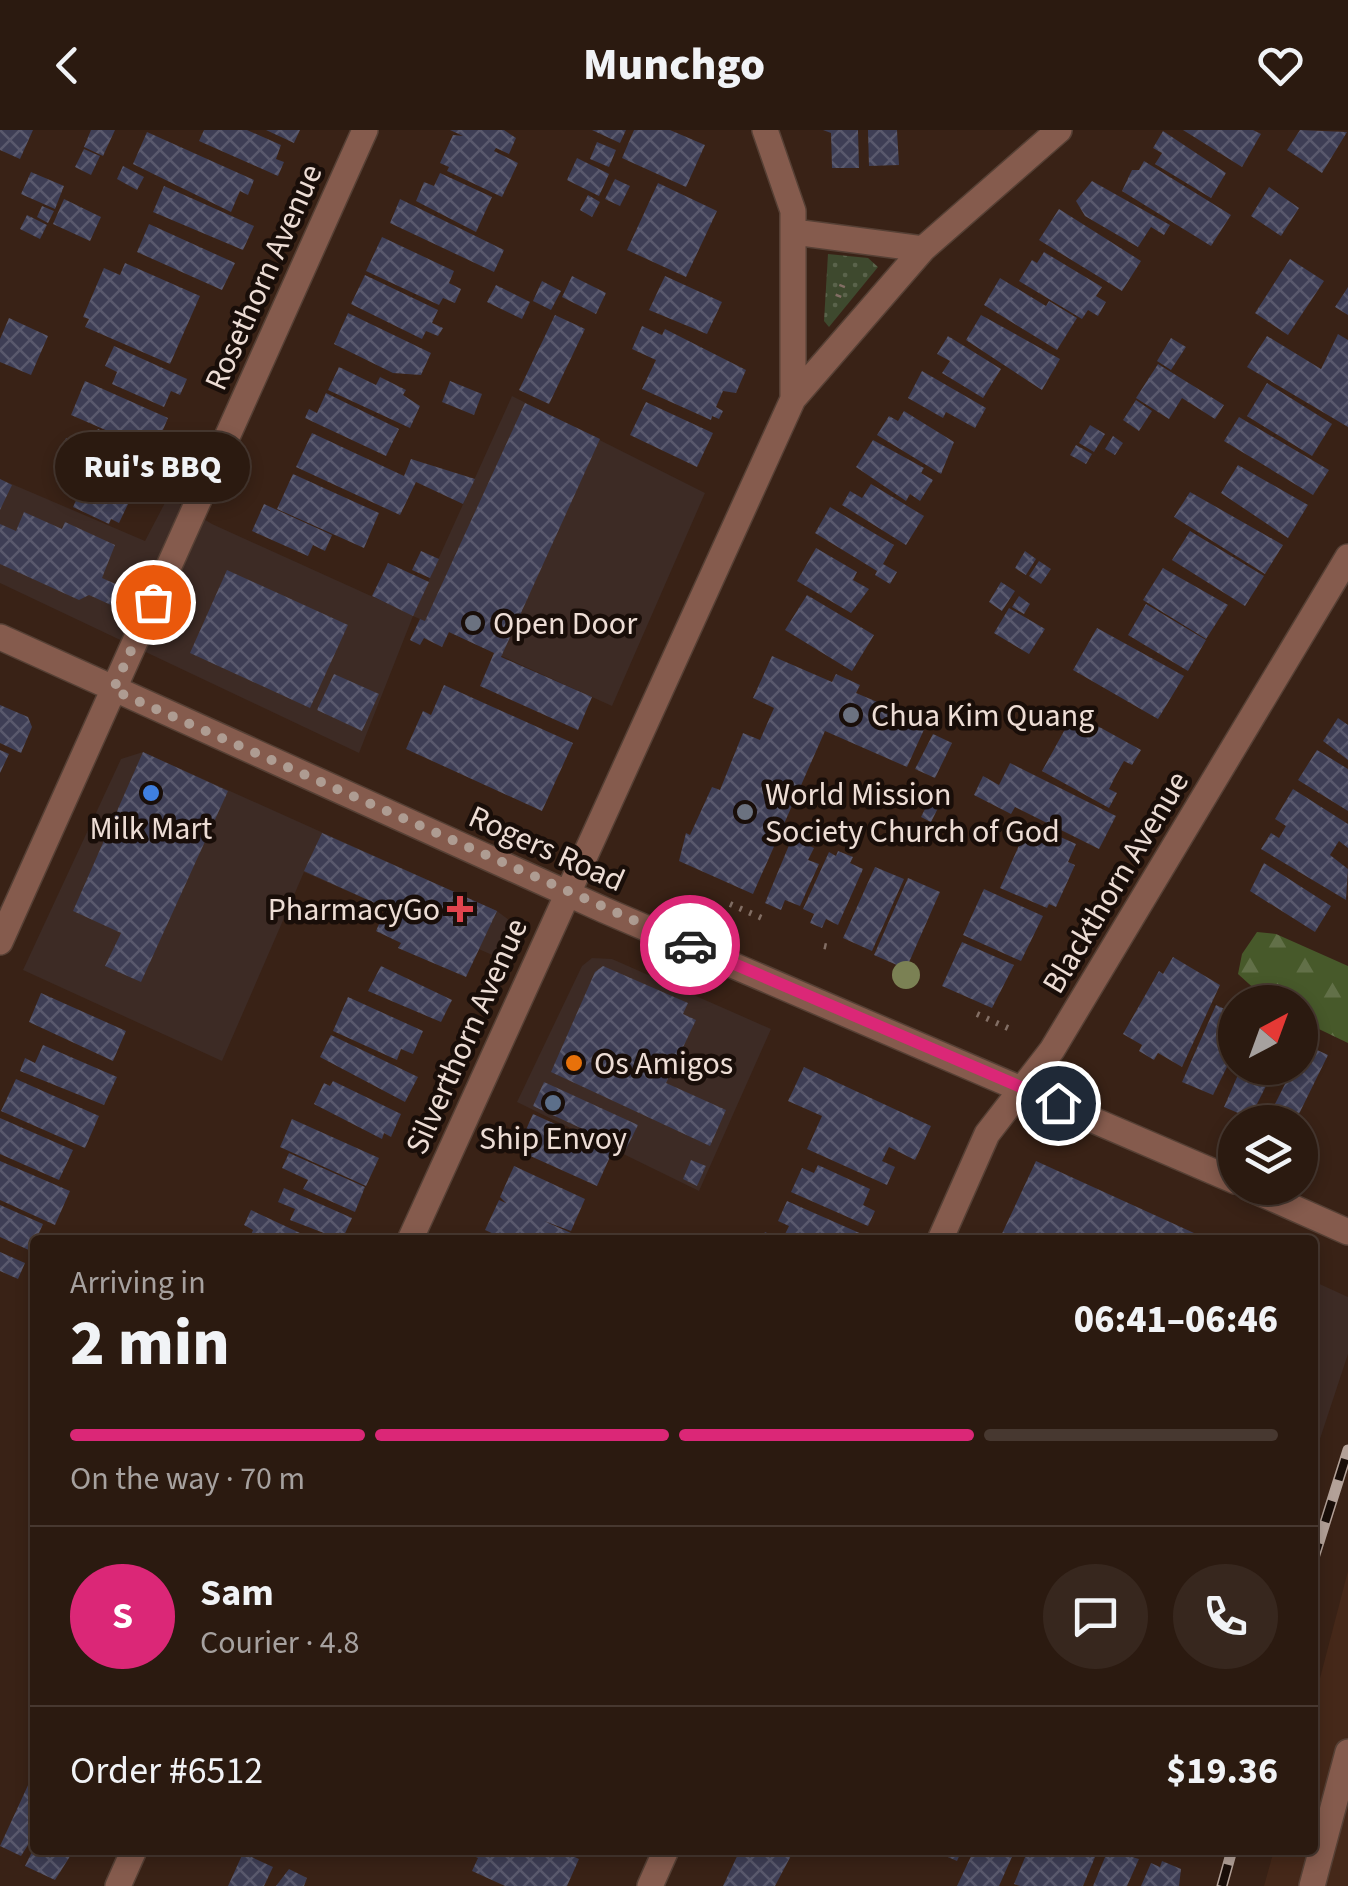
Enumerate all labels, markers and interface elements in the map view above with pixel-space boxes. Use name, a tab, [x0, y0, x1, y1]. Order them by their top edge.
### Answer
text: Munchgo	[583, 33, 765, 97]
icon: back	[40, 38, 95, 93]
icon: heart	[1253, 38, 1308, 93]
street label: Rosethorn Avenue	[193, 157, 334, 398]
callout: Rui's BBQ	[56, 432, 250, 502]
text: Rui's BBQ	[83, 444, 222, 490]
pin	[111, 560, 196, 645]
icon: bag	[126, 575, 181, 630]
place label: Open Door	[493, 601, 638, 647]
marker: Open Door	[462, 612, 484, 634]
place label: Chua Kim Quang	[871, 693, 1094, 739]
marker: Chua Kim Quang	[840, 704, 862, 726]
street label: Blackthorn Avenue	[1031, 763, 1200, 1002]
place label: World Mission Society Church of God	[765, 772, 1060, 855]
marker: Milk Mart	[140, 782, 162, 804]
street label: Rogers Road	[461, 794, 632, 904]
marker: World Mission Society Church of God	[734, 801, 756, 823]
place label: Milk Mart	[90, 806, 213, 852]
place label: PharmacyGo	[268, 887, 440, 933]
courier	[640, 895, 740, 995]
marker: PharmacyGo	[449, 898, 471, 920]
street label: Silverthorn Avenue	[394, 911, 540, 1162]
icon: car	[663, 918, 718, 973]
north arrow	[1218, 985, 1318, 1085]
map controls	[1218, 985, 1318, 1205]
place label: Os Amigos	[594, 1041, 733, 1087]
marker: Os Amigos	[563, 1052, 585, 1074]
pin	[1016, 1061, 1101, 1146]
icon: home	[1031, 1076, 1086, 1131]
marker: Ship Envoy	[542, 1092, 564, 1114]
button: layers	[1218, 1105, 1318, 1205]
place label: Ship Envoy	[479, 1116, 627, 1162]
text: Arriving in	[70, 1260, 206, 1306]
text: 06:41–06:46	[1074, 1293, 1278, 1347]
text: 2 min	[70, 1297, 230, 1390]
text: On the way · 70 m	[70, 1456, 305, 1502]
button: chat	[1043, 1564, 1148, 1669]
button: phone	[1173, 1564, 1278, 1669]
text: Sam	[200, 1566, 274, 1620]
text: S	[112, 1589, 133, 1643]
text: Courier · 4.8	[200, 1620, 360, 1666]
text: Order #6512	[70, 1744, 263, 1798]
text: $19.36	[1166, 1744, 1278, 1798]

